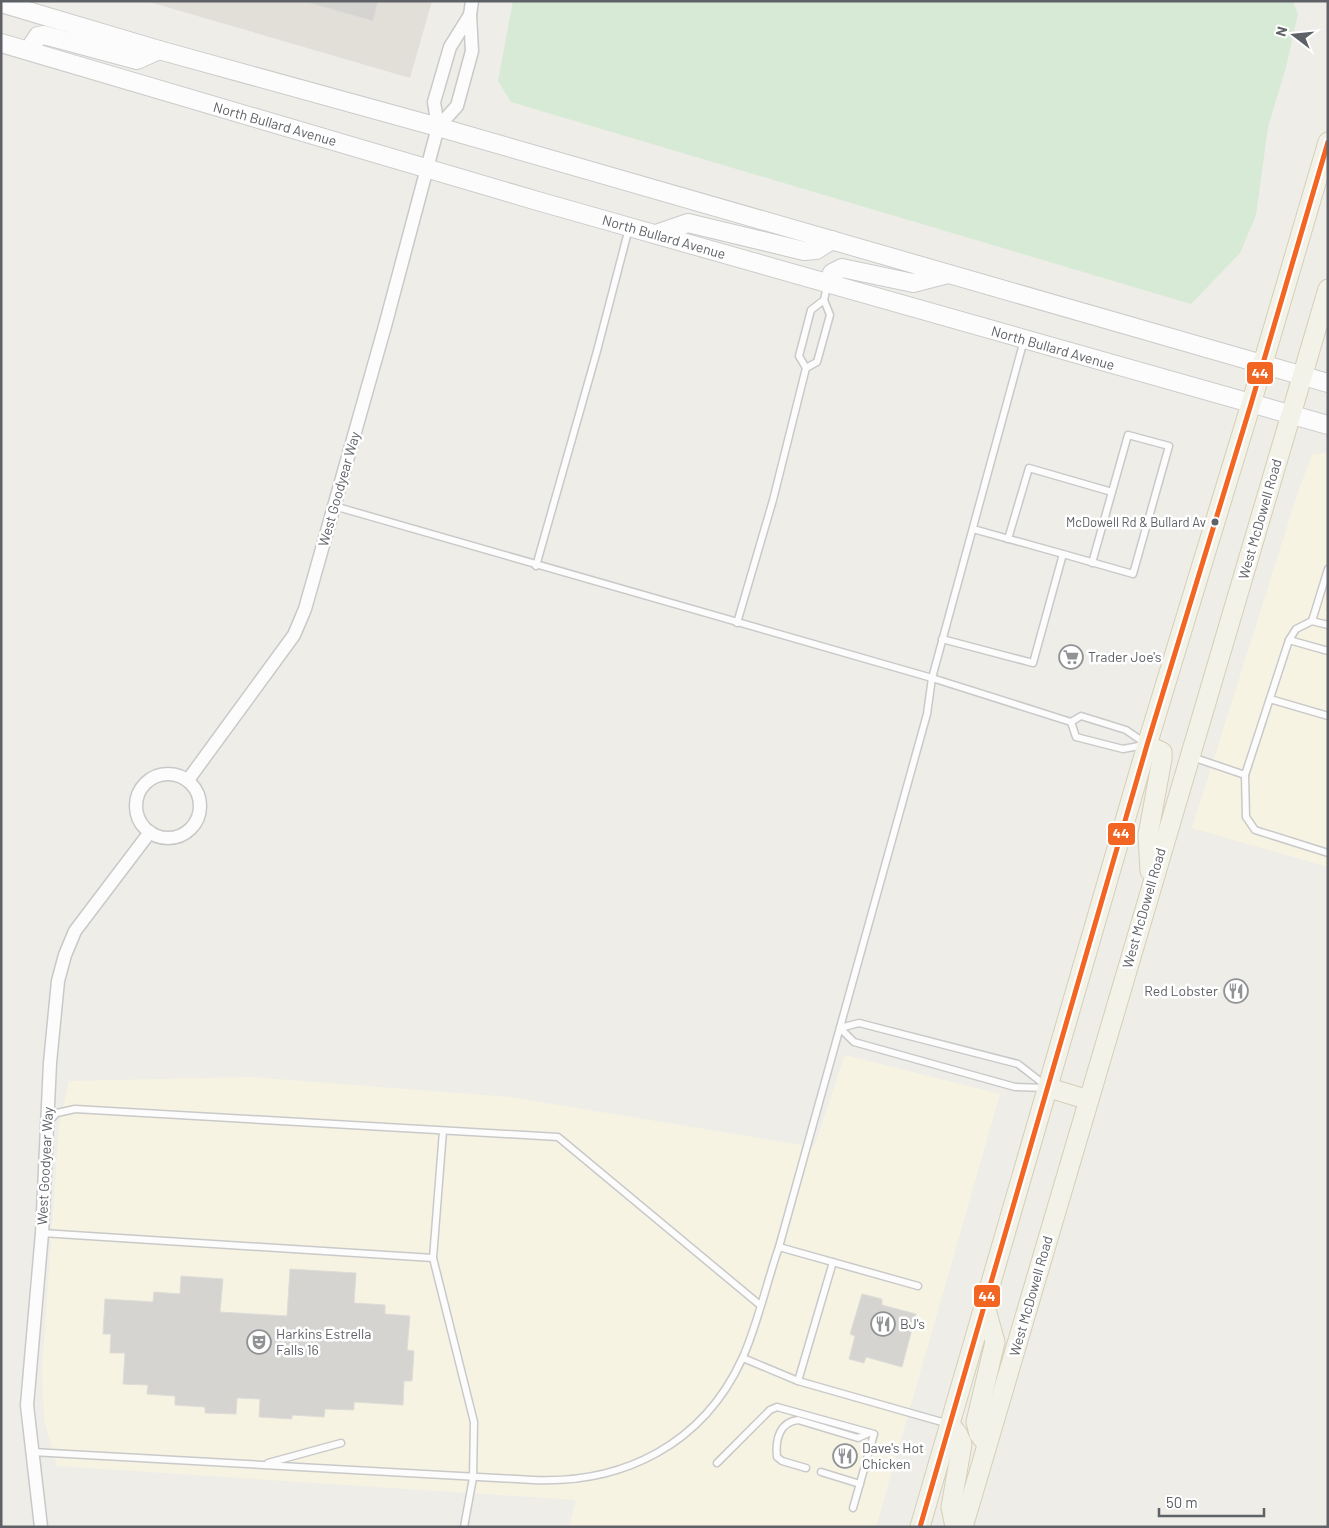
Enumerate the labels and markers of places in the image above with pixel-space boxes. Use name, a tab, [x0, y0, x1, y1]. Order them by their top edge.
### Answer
place label: McDowell Rd & Bullard Av	[1066, 514, 1206, 530]
marker: McDowell Rd & Bullard Av	[1210, 517, 1220, 527]
supermarket icon: Trader Joe's	[1058, 644, 1084, 670]
place label: Trader Joe's	[1088, 648, 1162, 665]
restaurant icon: Red Lobster	[1223, 978, 1249, 1004]
place label: Red Lobster	[1144, 982, 1218, 999]
restaurant icon: BJ's	[870, 1311, 896, 1337]
place label: BJ's	[900, 1315, 925, 1332]
place label: Harkins Estrella Falls 16	[276, 1325, 371, 1358]
theatre icon: Harkins Estrella Falls 16	[246, 1329, 272, 1355]
place label: Dave's Hot Chicken	[862, 1439, 924, 1472]
restaurant icon: Dave's Hot Chicken	[832, 1443, 858, 1469]

